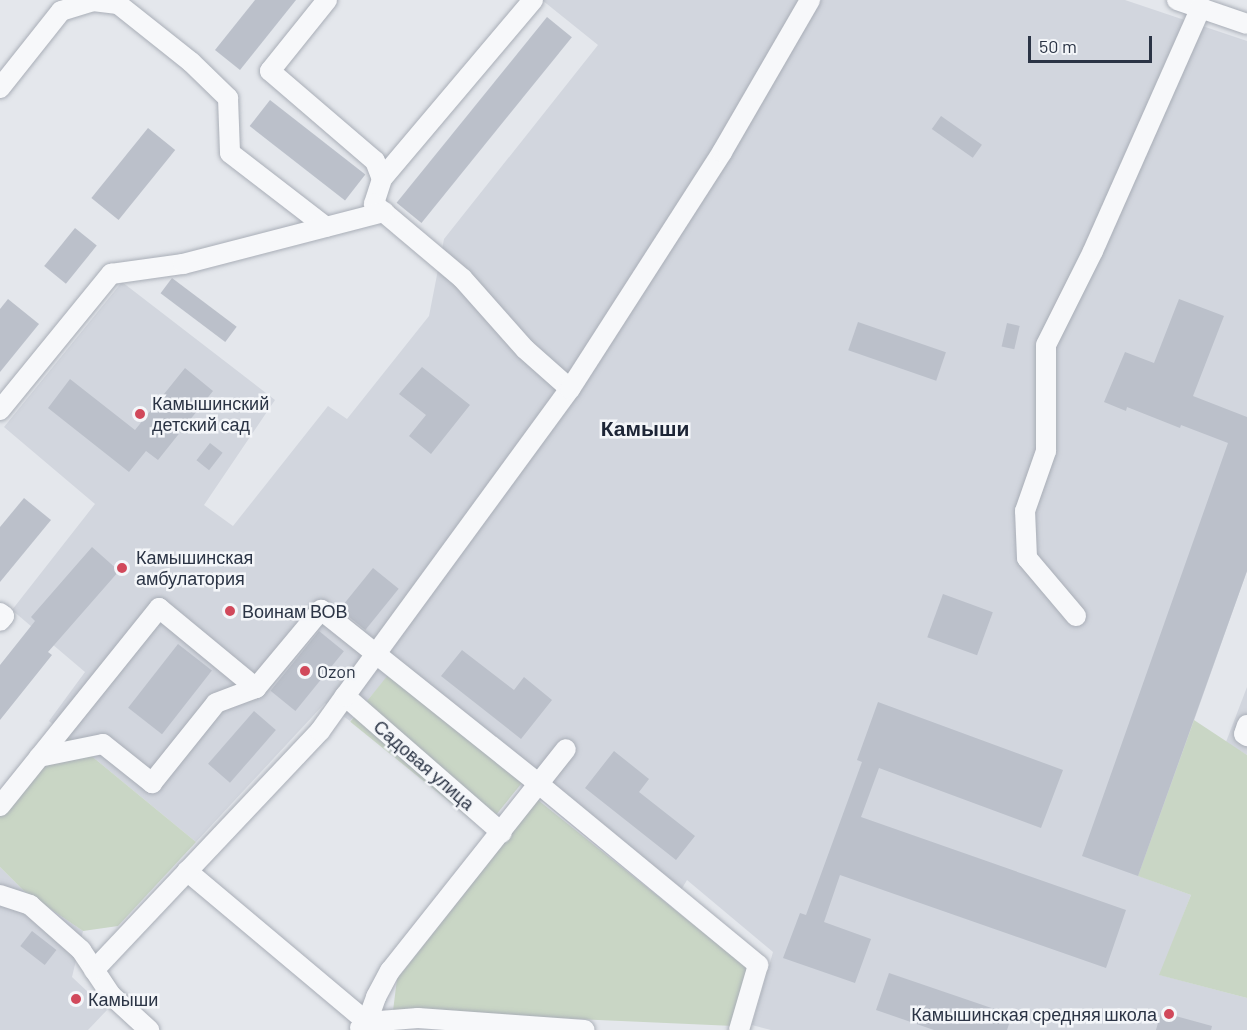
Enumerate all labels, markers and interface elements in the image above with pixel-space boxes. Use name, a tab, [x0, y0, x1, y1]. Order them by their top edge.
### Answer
scale bar	[1031, 24, 1156, 62]
text: 50 m	[1039, 35, 1077, 57]
place label: Камышинский детский сад	[152, 393, 269, 436]
marker: Камышинский детский сад	[133, 407, 147, 421]
district label: Камыши	[601, 415, 689, 441]
place label: Камышинская амбулатория	[136, 547, 253, 590]
marker: Камышинская амбулатория	[113, 559, 131, 577]
place label: Воинам ВОВ	[242, 600, 347, 622]
marker: Воинам ВОВ	[223, 604, 237, 618]
place label: Ozon	[317, 660, 356, 682]
marker: Ozon	[298, 664, 312, 678]
street label: Садовая улица	[369, 716, 479, 814]
place label: Камыши	[88, 988, 158, 1010]
marker: Камыши	[69, 992, 83, 1006]
place label: Камышинская средняя школа	[911, 1003, 1157, 1025]
marker: Камышинская средняя школа	[1162, 1007, 1176, 1021]

